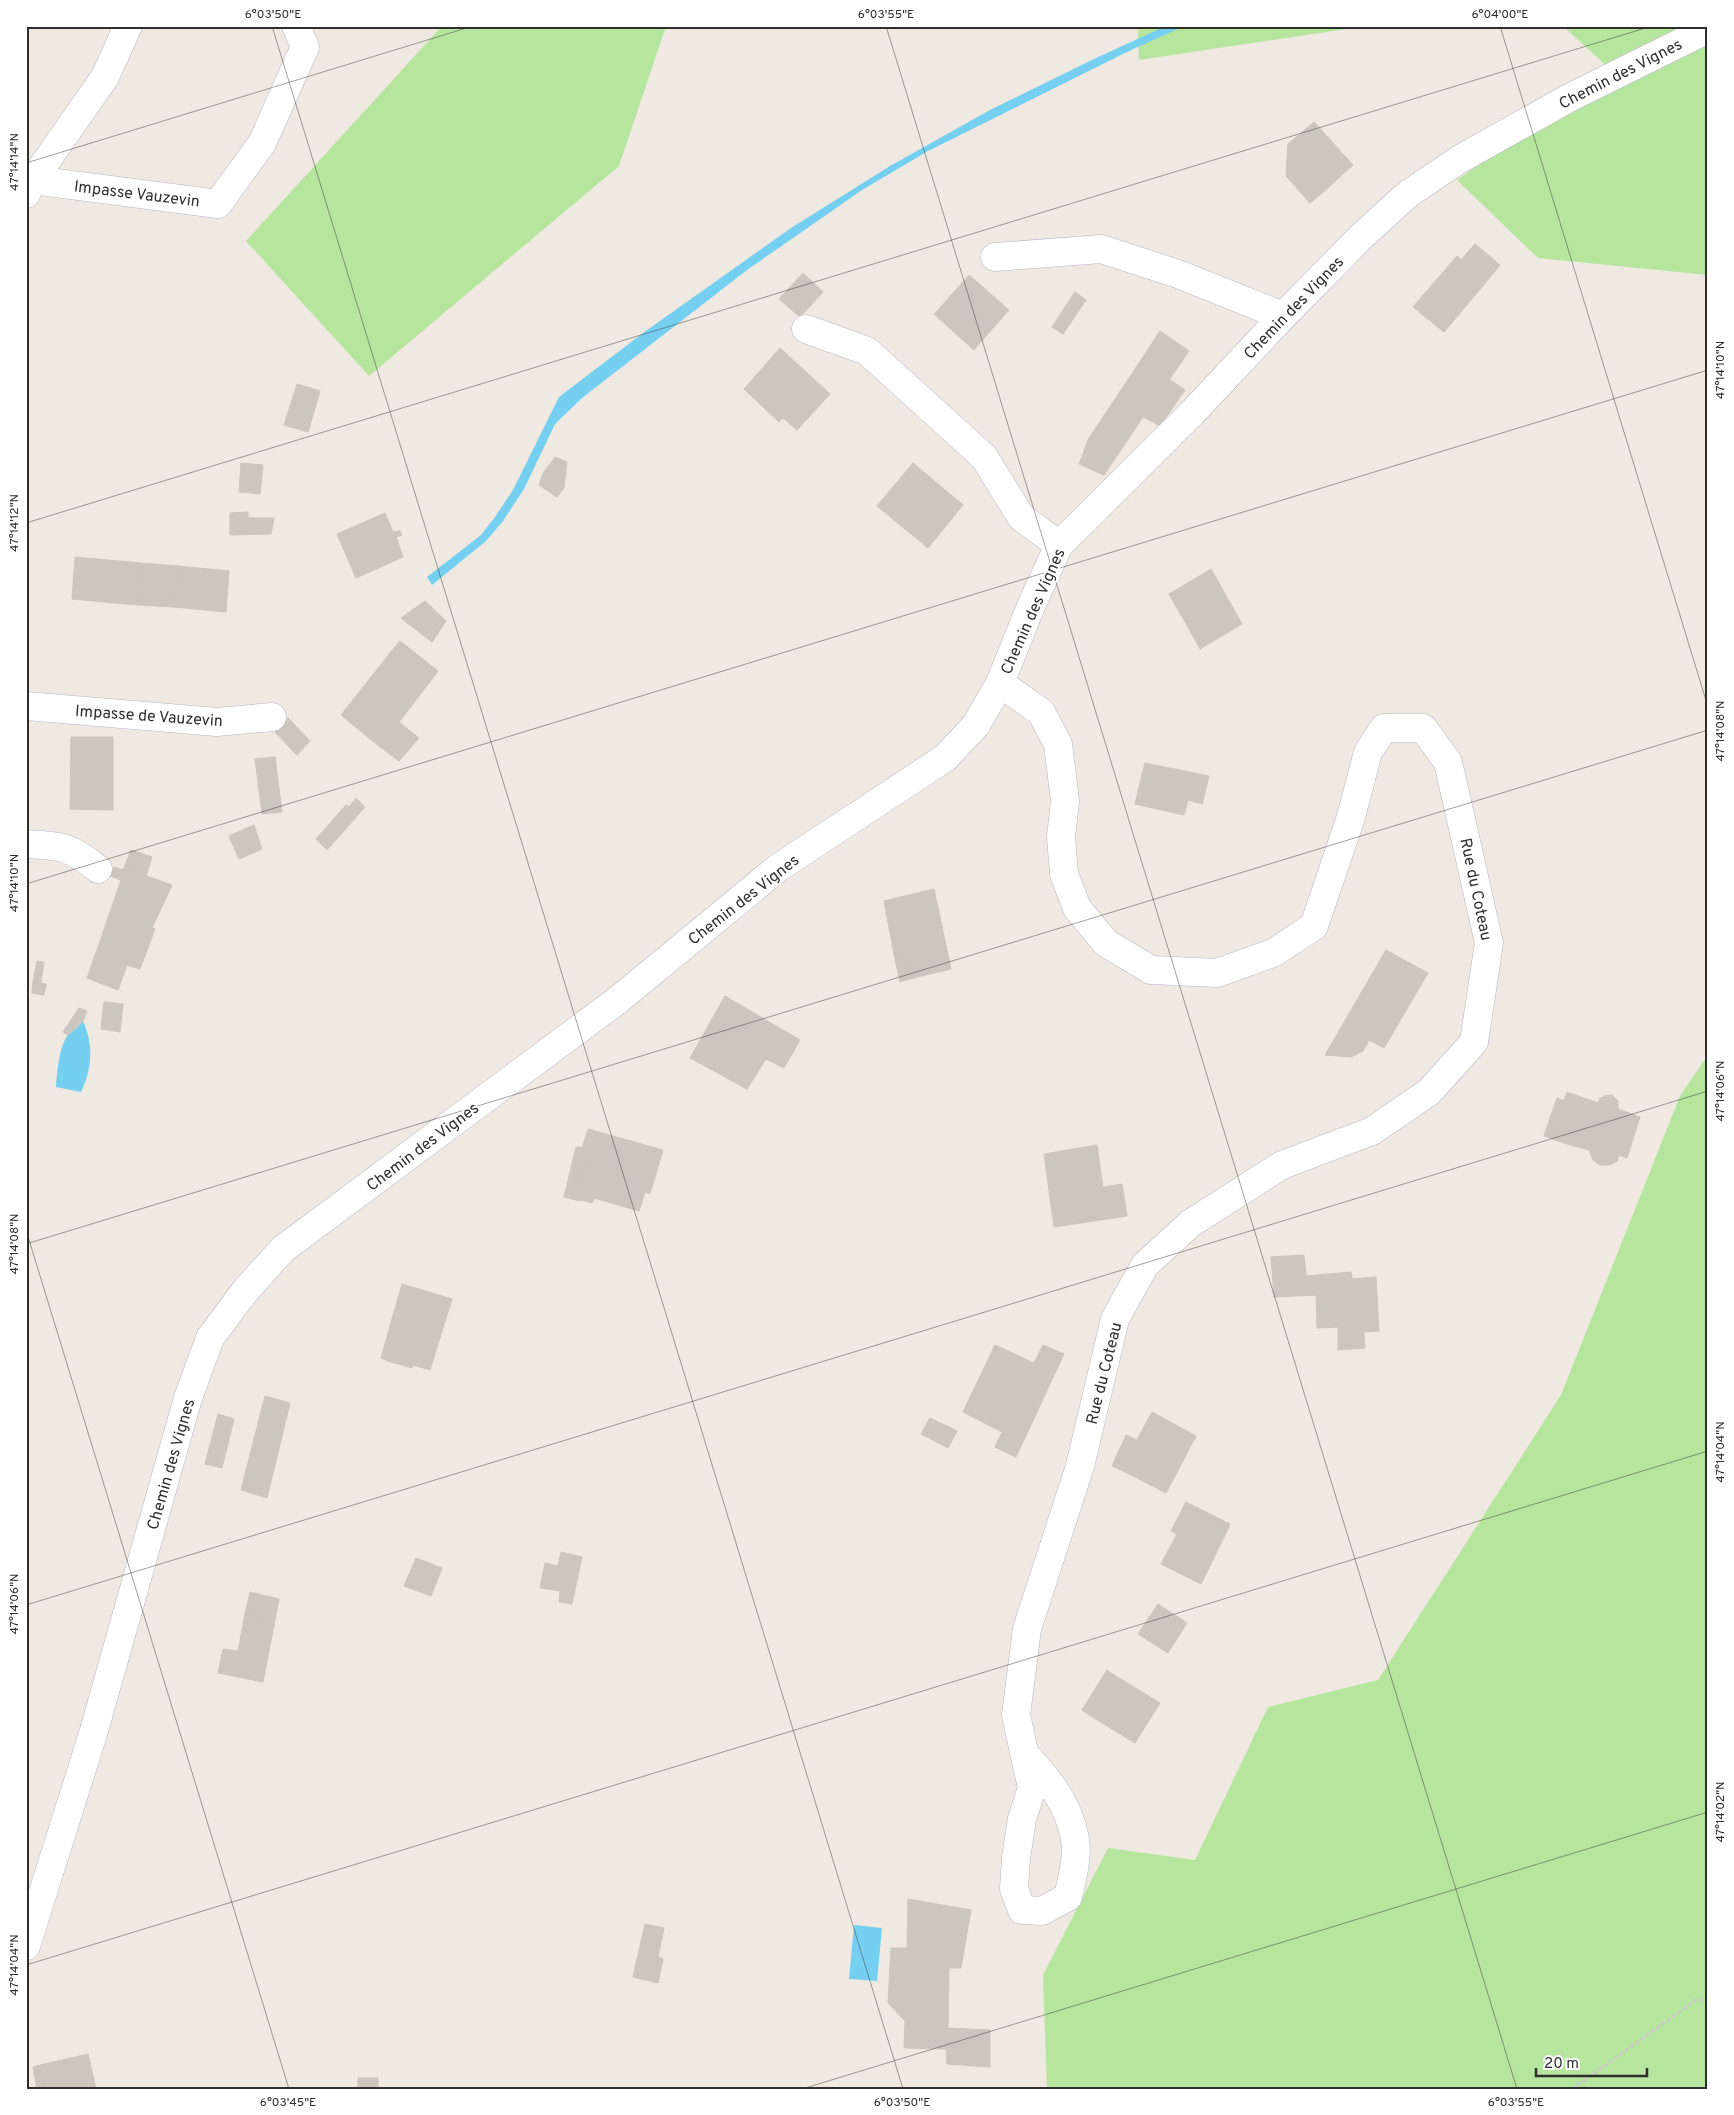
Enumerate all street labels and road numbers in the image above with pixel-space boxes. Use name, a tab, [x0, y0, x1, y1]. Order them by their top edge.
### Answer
street label: Chemin des Vignes	[1556, 35, 1686, 114]
street label: Impasse Vauzevin	[73, 177, 201, 213]
street label: Chemin des Vignes	[1240, 253, 1349, 364]
street label: Chemin des Vignes	[997, 546, 1071, 678]
street label: Impasse de Vauzevin	[74, 702, 223, 732]
street label: Rue du Coteau	[1454, 836, 1496, 943]
street label: Chemin des Vignes	[685, 851, 804, 950]
street label: Chemin des Vignes	[363, 1099, 483, 1196]
street label: Rue du Coteau	[1083, 1320, 1127, 1427]
street label: Chemin des Vignes	[144, 1397, 200, 1533]

